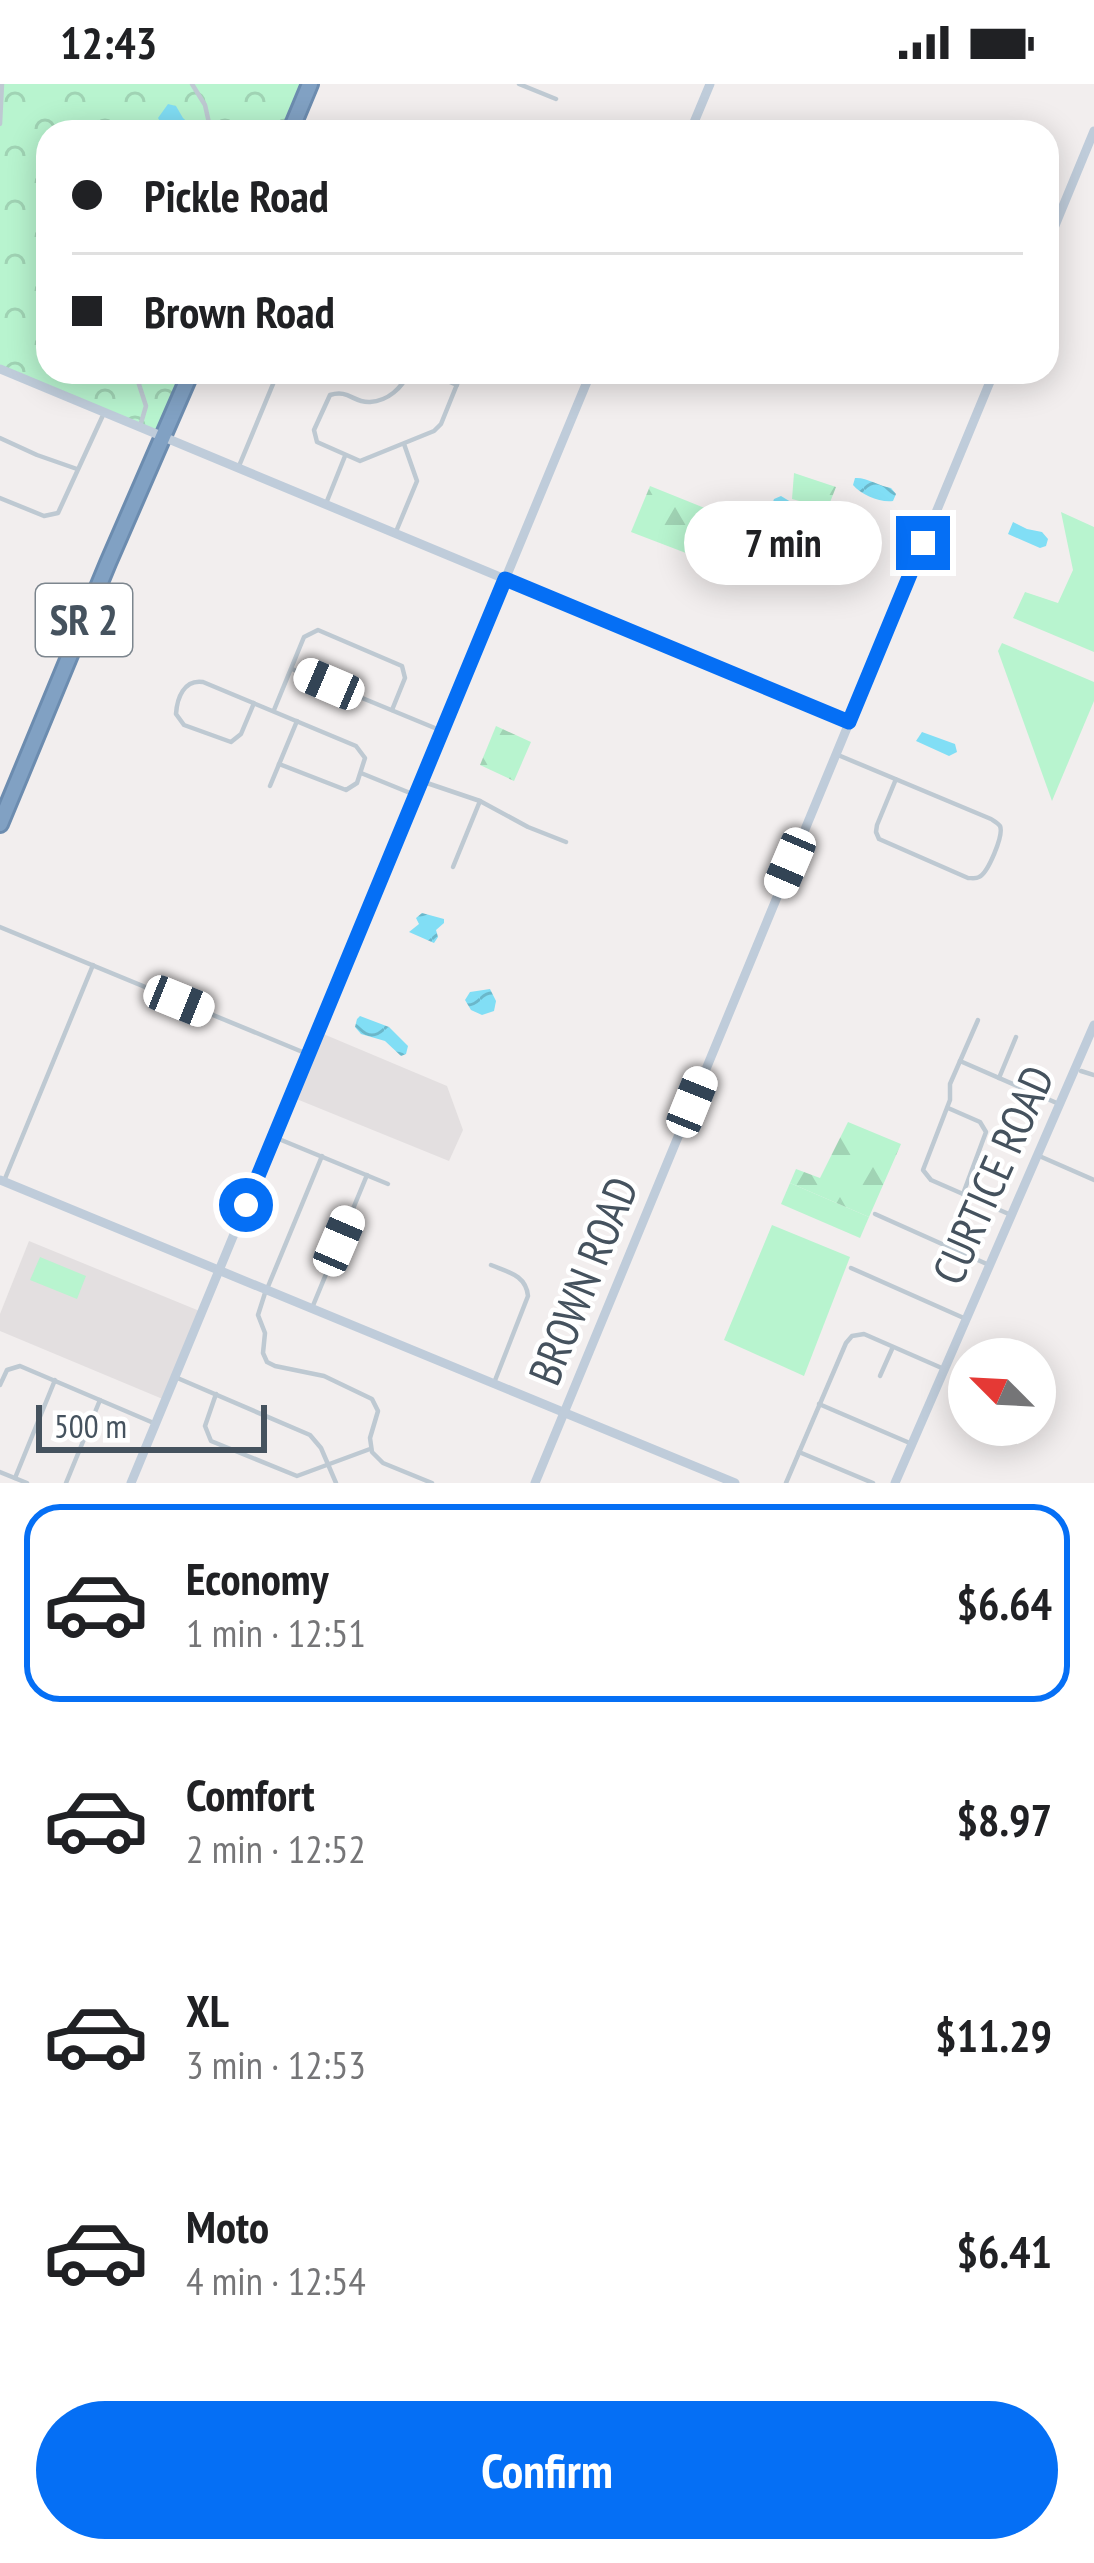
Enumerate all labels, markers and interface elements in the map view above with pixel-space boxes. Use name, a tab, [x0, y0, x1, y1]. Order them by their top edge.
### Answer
text: 12:43	[60, 13, 157, 71]
text: Pickle Road	[144, 166, 329, 224]
text: Brown Road	[144, 282, 335, 340]
callout: 7 min	[683, 501, 881, 585]
route end	[896, 516, 950, 570]
text: 7 min	[744, 517, 822, 568]
road number: SR 2	[36, 584, 132, 656]
car	[289, 653, 369, 715]
car	[759, 823, 821, 903]
car	[139, 971, 219, 1031]
street label: CURTICE ROAD	[918, 1057, 1066, 1293]
car	[662, 1062, 722, 1142]
street label: BROWN ROAD	[514, 1168, 650, 1393]
route start	[219, 1178, 273, 1232]
car	[308, 1201, 370, 1281]
north arrow	[948, 1338, 1056, 1446]
map controls	[948, 1338, 1056, 1446]
scale bar	[36, 1399, 267, 1452]
text: 500 m	[54, 1404, 127, 1447]
icon: car	[42, 1549, 150, 1657]
text: Economy	[186, 1549, 329, 1607]
text: $6.64	[956, 1574, 1052, 1632]
text: 1 min · 12:51	[186, 1607, 366, 1658]
icon: car	[42, 1765, 150, 1873]
text: Comfort	[186, 1765, 315, 1823]
text: $8.97	[956, 1790, 1052, 1848]
text: 2 min · 12:52	[186, 1823, 366, 1874]
icon: car	[42, 1981, 150, 2089]
text: XL	[186, 1981, 229, 2039]
text: $11.29	[935, 2006, 1052, 2064]
text: 3 min · 12:53	[186, 2039, 366, 2090]
icon: car	[42, 2197, 150, 2305]
text: Moto	[186, 2197, 269, 2255]
text: $6.41	[956, 2222, 1052, 2280]
text: 4 min · 12:54	[186, 2255, 366, 2306]
button: Confirm	[36, 2401, 1058, 2539]

